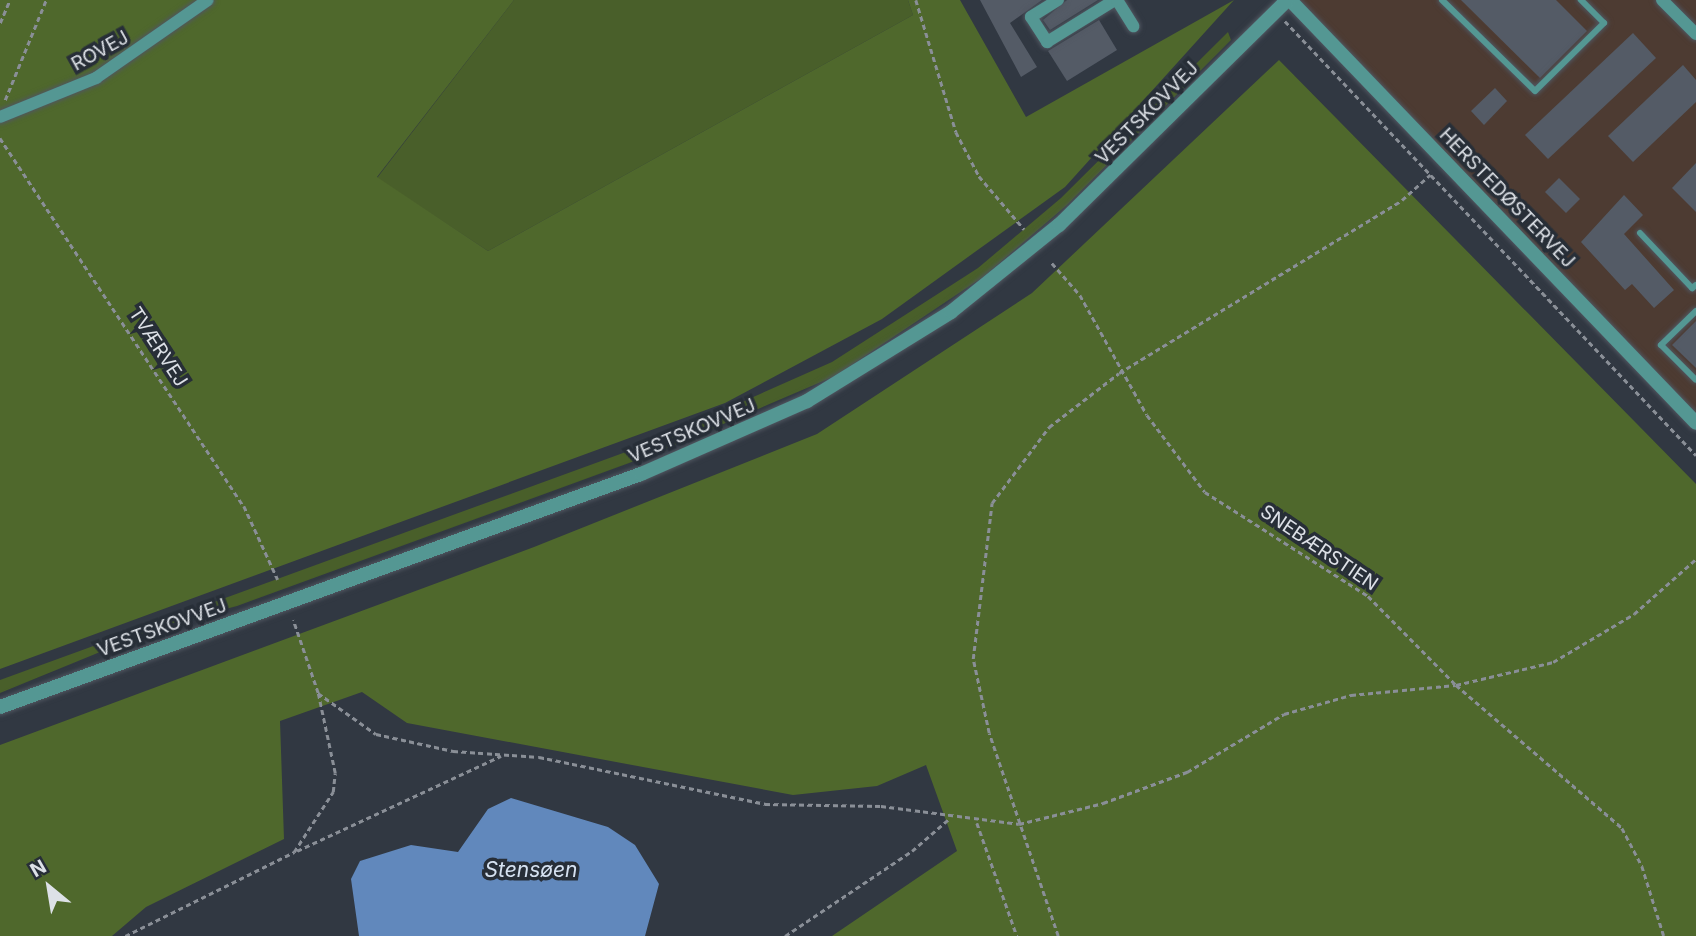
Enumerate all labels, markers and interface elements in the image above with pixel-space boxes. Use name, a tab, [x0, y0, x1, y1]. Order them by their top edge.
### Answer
street label: ROVEJ	[68, 26, 132, 76]
street label: VESTSKOVVEJ	[1091, 57, 1203, 169]
street label: HERSTEDØSTERVEJ	[1435, 124, 1579, 272]
street label: TVÆRVEJ	[124, 303, 192, 391]
street label: VESTSKOVVEJ	[625, 394, 759, 468]
street label: SNEBÆRSTIEN	[1256, 500, 1382, 596]
street label: VESTSKOVVEJ	[94, 594, 230, 662]
north arrow	[14, 852, 84, 922]
text: N	[26, 855, 50, 882]
water label: Stensøen	[485, 857, 577, 883]

